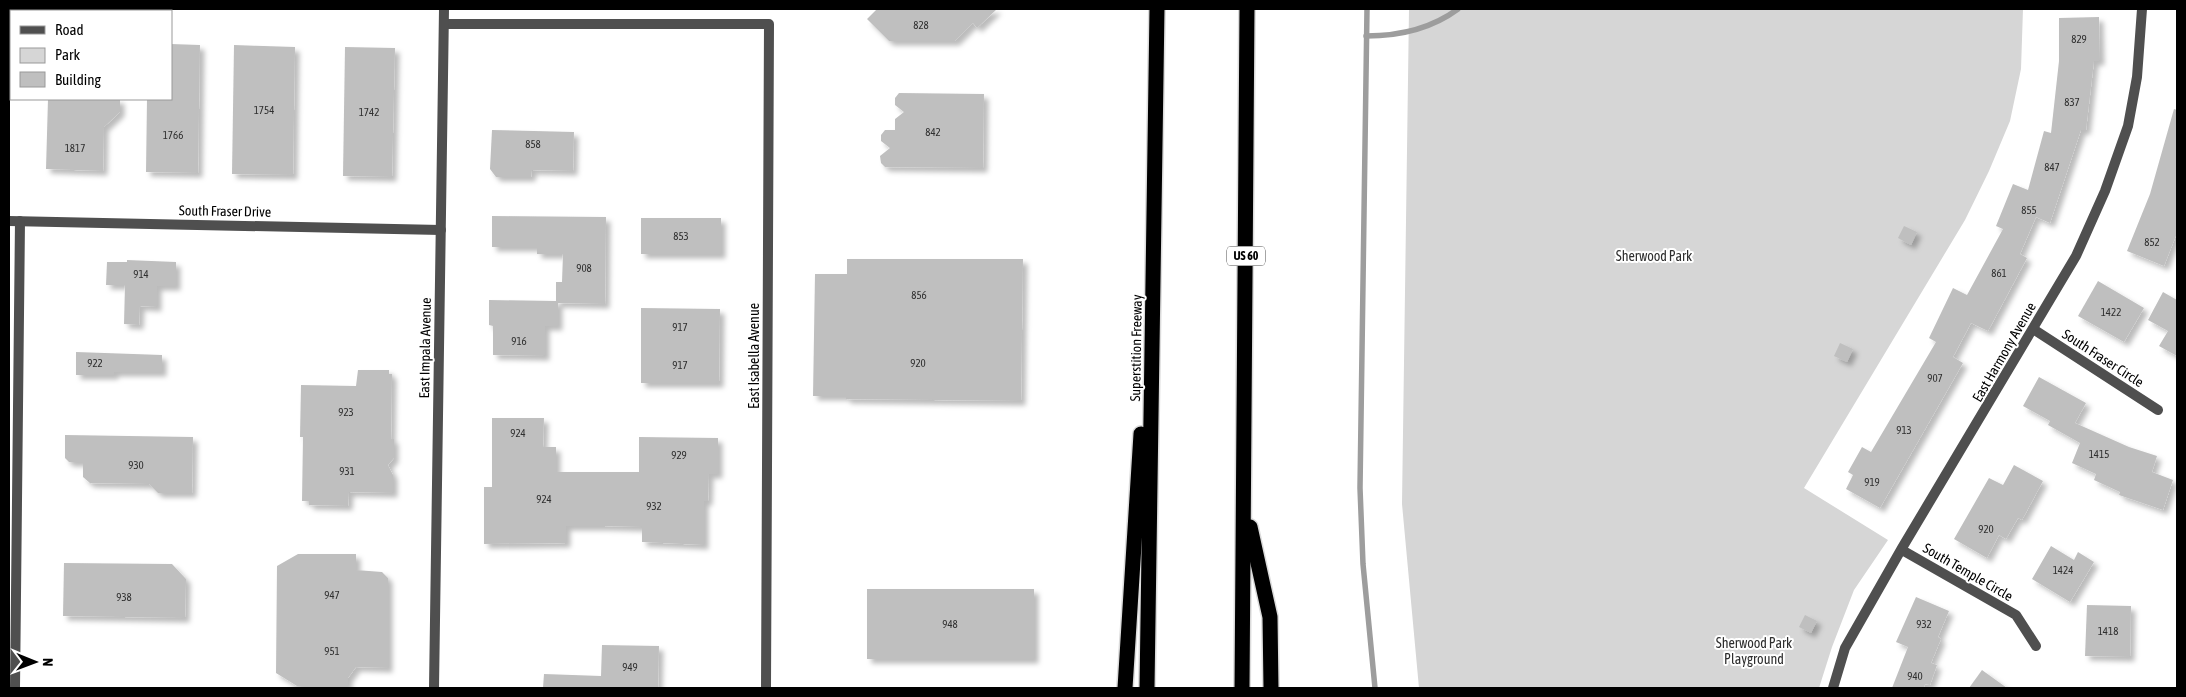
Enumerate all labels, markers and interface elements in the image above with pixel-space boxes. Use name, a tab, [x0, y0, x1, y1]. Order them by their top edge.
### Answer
legend	[10, 10, 172, 100]
house number: 828	[913, 19, 929, 31]
text: Road	[55, 21, 84, 38]
house number: 829	[2071, 33, 2087, 45]
text: Park	[55, 46, 80, 63]
text: Building	[55, 71, 101, 88]
house number: 837	[2064, 96, 2080, 108]
house number: 1754	[254, 104, 274, 116]
house number: 1742	[359, 106, 379, 118]
house number: 842	[925, 126, 941, 138]
house number: 1766	[163, 129, 183, 141]
house number: 858	[525, 138, 541, 150]
house number: 1817	[65, 142, 85, 154]
house number: 847	[2044, 161, 2060, 173]
street label: South Fraser Drive	[179, 202, 271, 220]
house number: 855	[2021, 204, 2037, 216]
house number: 853	[673, 230, 689, 242]
house number: 852	[2144, 236, 2160, 248]
road number: US 60	[1227, 247, 1265, 266]
park label: Sherwood Park	[1616, 248, 1692, 264]
house number: 908	[576, 262, 592, 274]
house number: 861	[1991, 267, 2007, 279]
house number: 914	[133, 268, 149, 280]
house number: 856	[911, 289, 927, 301]
street label: Superstition Freeway	[1127, 294, 1145, 402]
street label: East Impala Avenue	[416, 297, 434, 399]
street label: East Harmony Avenue	[1969, 299, 2039, 405]
street label: East Isabella Avenue	[746, 303, 762, 409]
house number: 1422	[2101, 306, 2121, 318]
house number: 917	[672, 321, 688, 333]
street label: South Fraser Circle	[2059, 326, 2147, 390]
house number: 916	[511, 335, 527, 347]
house number: 922	[87, 357, 103, 369]
house number: 920	[910, 357, 926, 369]
house number: 917	[672, 359, 688, 371]
house number: 907	[1927, 372, 1943, 384]
house number: 923	[338, 406, 354, 418]
house number: 913	[1896, 424, 1912, 436]
house number: 924	[510, 427, 526, 439]
house number: 1415	[2089, 448, 2109, 460]
house number: 929	[671, 449, 687, 461]
house number: 930	[128, 459, 144, 471]
house number: 931	[339, 465, 355, 477]
house number: 919	[1864, 476, 1880, 488]
house number: 924	[536, 493, 552, 505]
house number: 932	[646, 500, 662, 512]
house number: 920	[1978, 523, 1994, 535]
street label: South Temple Circle	[1920, 540, 2016, 604]
house number: 1424	[2053, 564, 2073, 576]
house number: 947	[324, 589, 340, 601]
house number: 938	[116, 591, 132, 603]
house number: 948	[942, 618, 958, 630]
house number: 932	[1916, 618, 1932, 630]
house number: 1418	[2098, 625, 2118, 637]
park label: Sherwood Park Playground	[1716, 635, 1792, 667]
north arrow	[10, 637, 60, 687]
house number: 951	[324, 645, 340, 657]
text: N	[40, 658, 56, 666]
house number: 949	[622, 661, 638, 673]
house number: 940	[1907, 670, 1923, 682]

